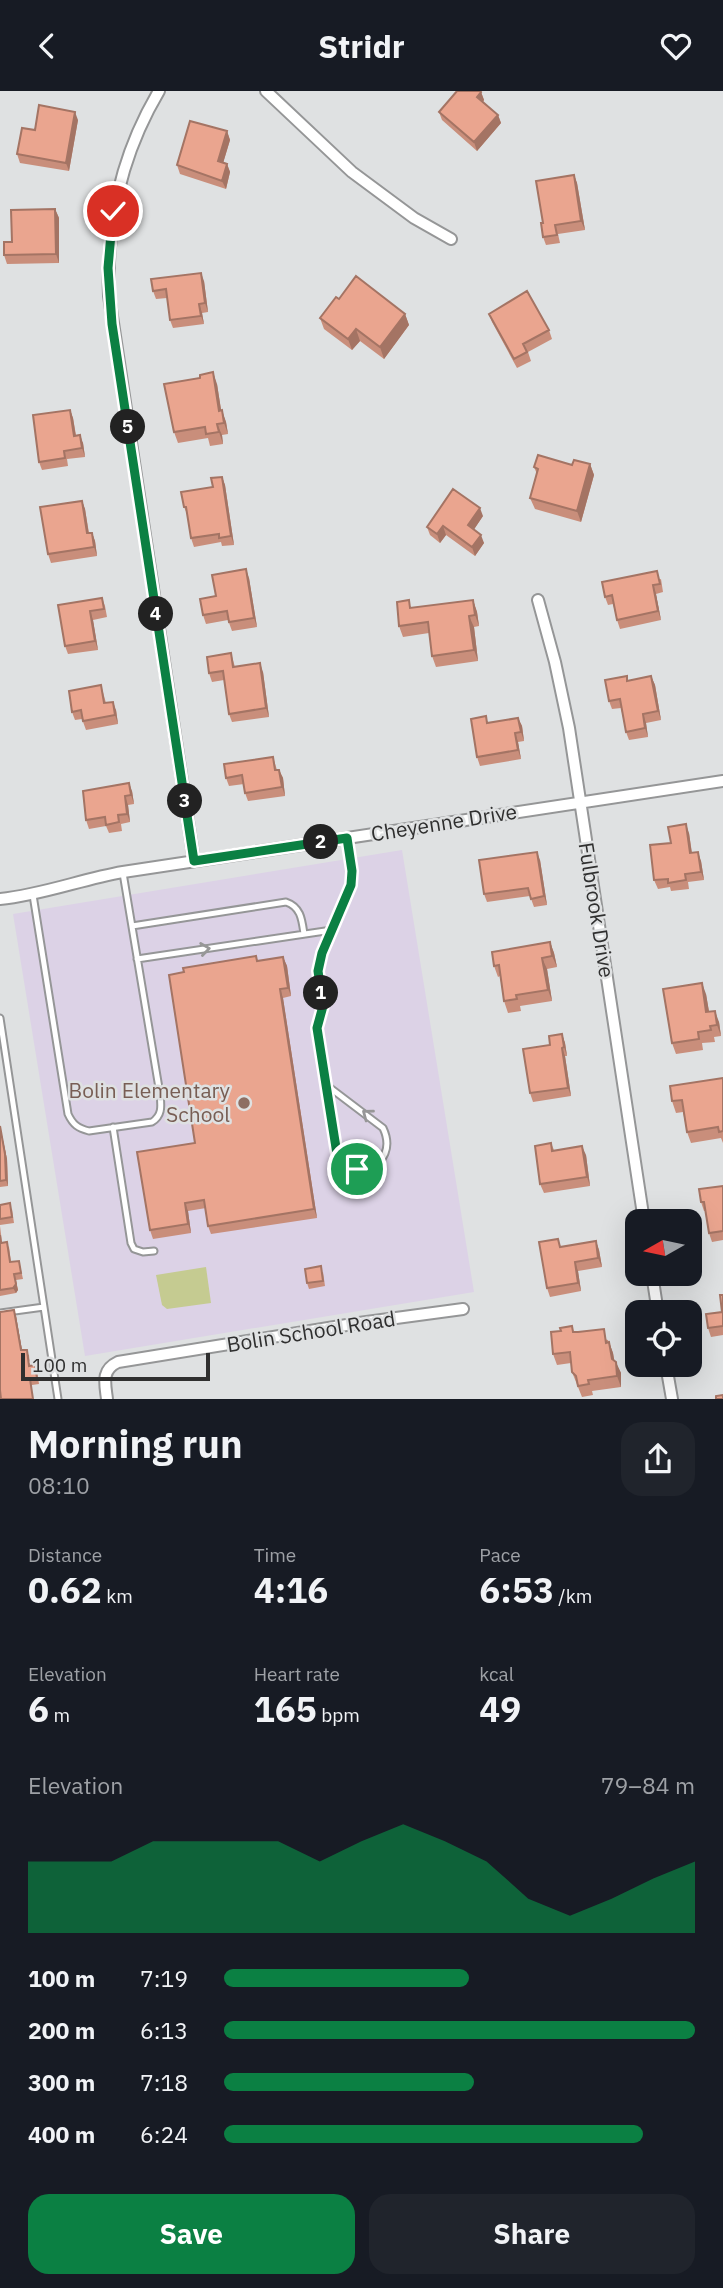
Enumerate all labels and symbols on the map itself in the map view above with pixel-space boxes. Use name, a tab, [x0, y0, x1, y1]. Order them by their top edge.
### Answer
pin	[83, 181, 143, 241]
pin: 5	[110, 409, 146, 445]
pin: 4	[138, 596, 174, 631]
pin: 3	[168, 783, 202, 819]
street label: Cheyenne Drive	[369, 797, 519, 847]
pin: 2	[304, 825, 338, 859]
street label: Fulbrook Drive	[572, 840, 622, 980]
one-way arrow	[199, 942, 211, 957]
pin: 1	[304, 975, 338, 1011]
place label: Bolin Elementary School	[68, 1076, 231, 1128]
marker: Bolin Elementary School	[236, 1095, 252, 1111]
one-way arrow	[362, 1110, 375, 1123]
pin	[327, 1139, 387, 1199]
north arrow	[625, 1209, 702, 1286]
street label: Bolin School Road	[224, 1304, 397, 1358]
scale bar	[21, 1350, 210, 1382]

